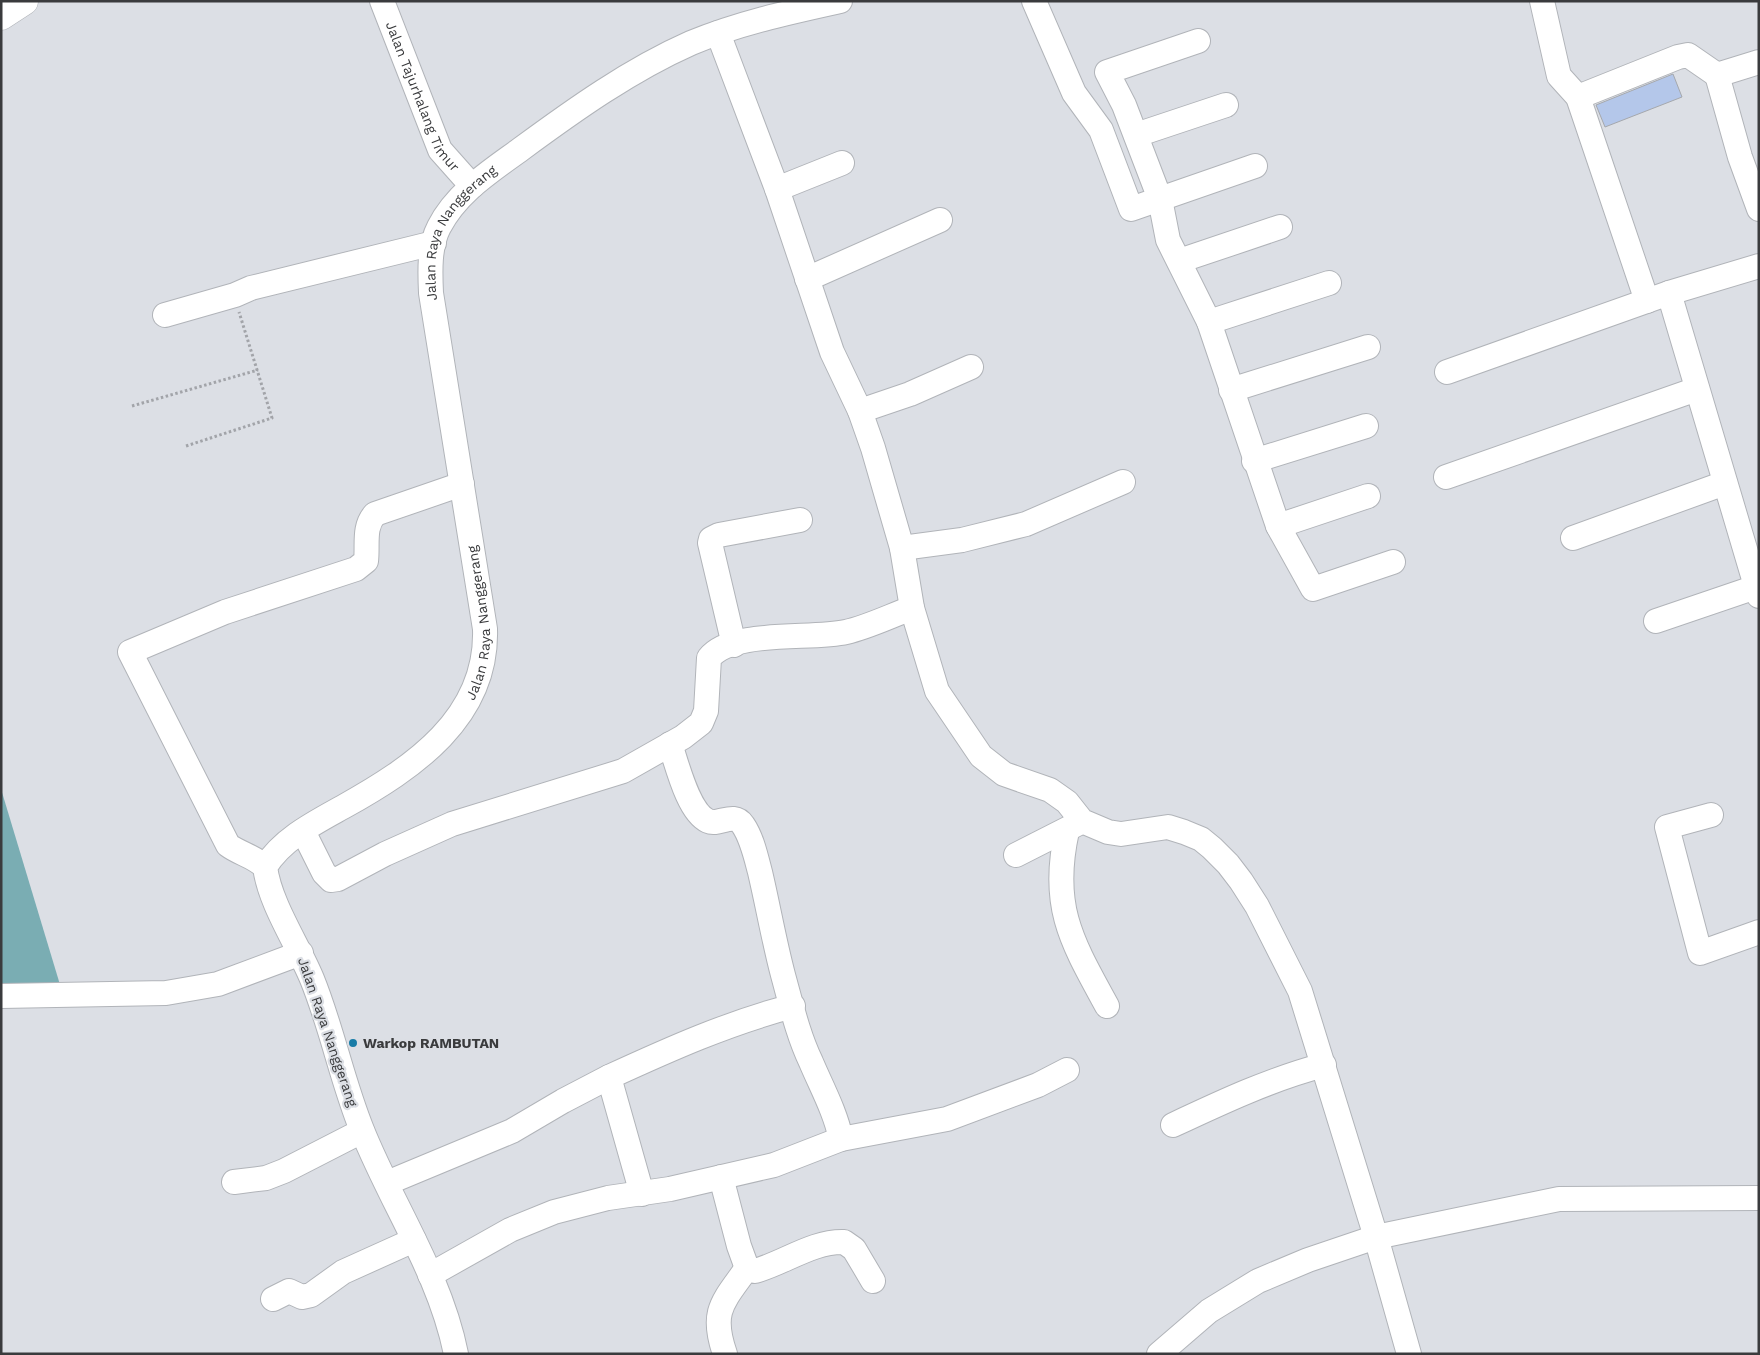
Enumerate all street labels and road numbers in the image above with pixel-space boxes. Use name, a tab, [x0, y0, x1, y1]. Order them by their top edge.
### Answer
street label: Jalan Tajurhalang Timur	[383, 19, 463, 175]
street label: Jalan Raya Nanggerang	[422, 161, 500, 302]
street label: Jalan Raya Nanggerang	[462, 544, 493, 702]
street label: Jalan Raya Nanggerang	[295, 955, 361, 1109]

